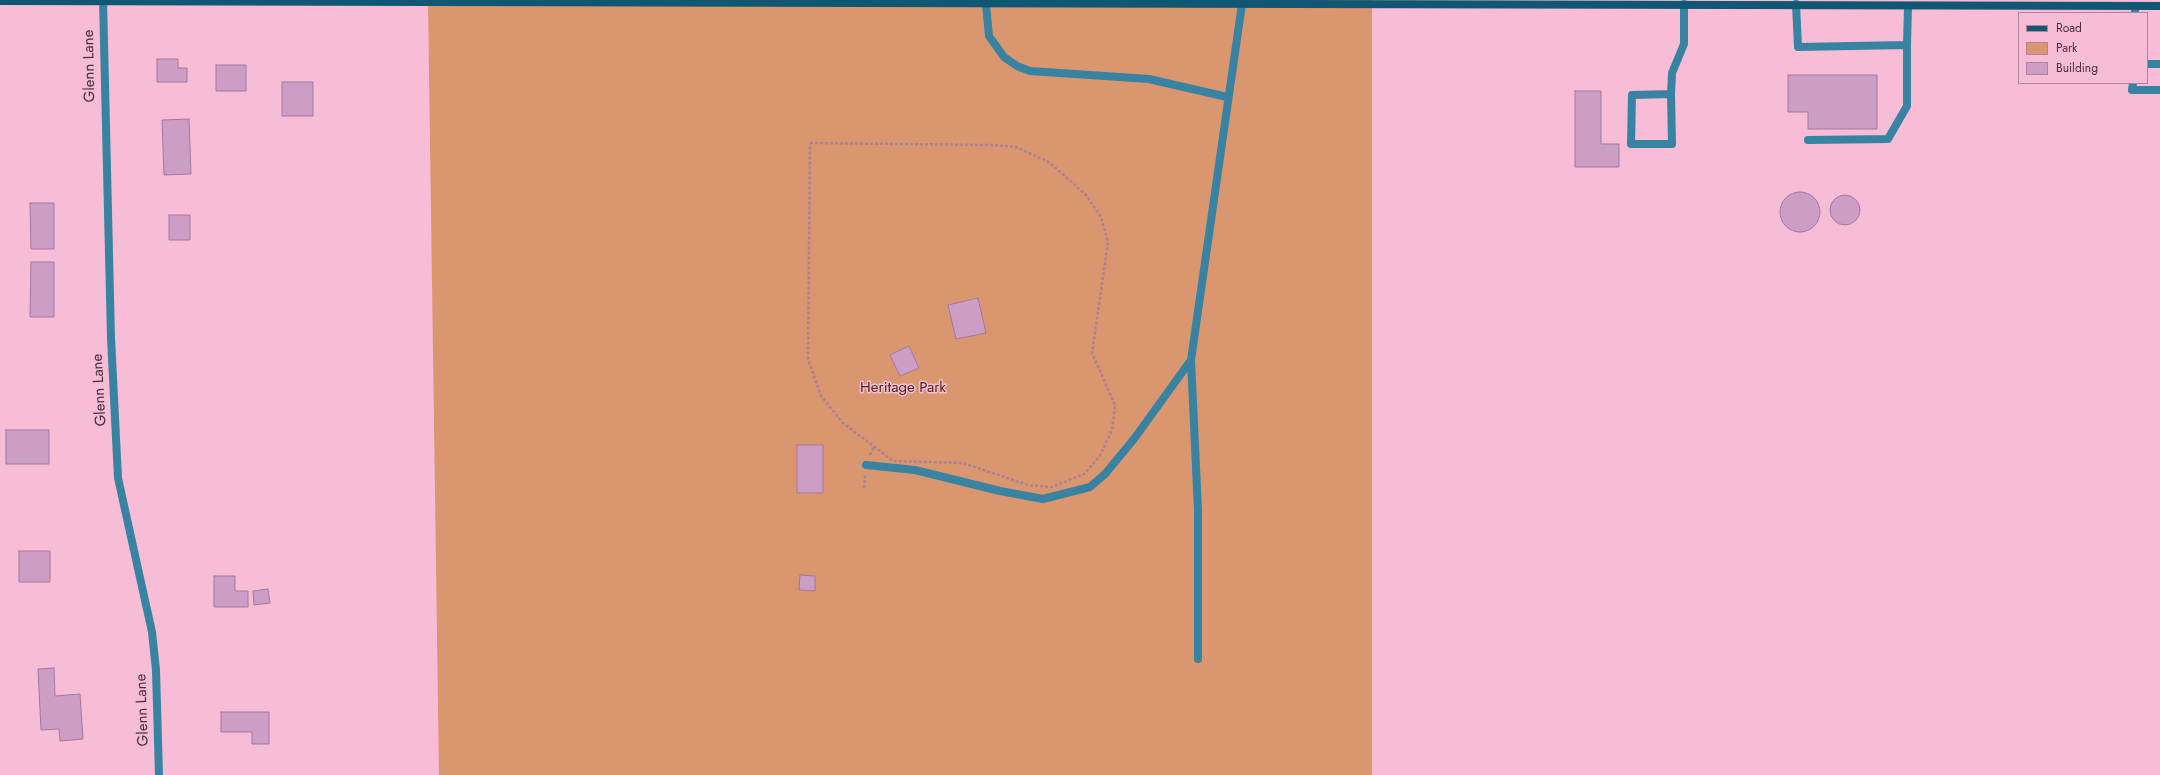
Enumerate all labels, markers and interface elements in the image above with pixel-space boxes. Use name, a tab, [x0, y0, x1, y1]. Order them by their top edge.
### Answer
legend	[2018, 12, 2148, 84]
text: Road	[2056, 19, 2082, 37]
street label: Glenn Lane	[80, 30, 100, 102]
text: Park	[2056, 39, 2077, 57]
text: Building	[2056, 59, 2098, 77]
street label: Glenn Lane	[89, 353, 111, 427]
park label: Heritage Park	[860, 379, 946, 397]
street label: Glenn Lane	[133, 673, 153, 747]

